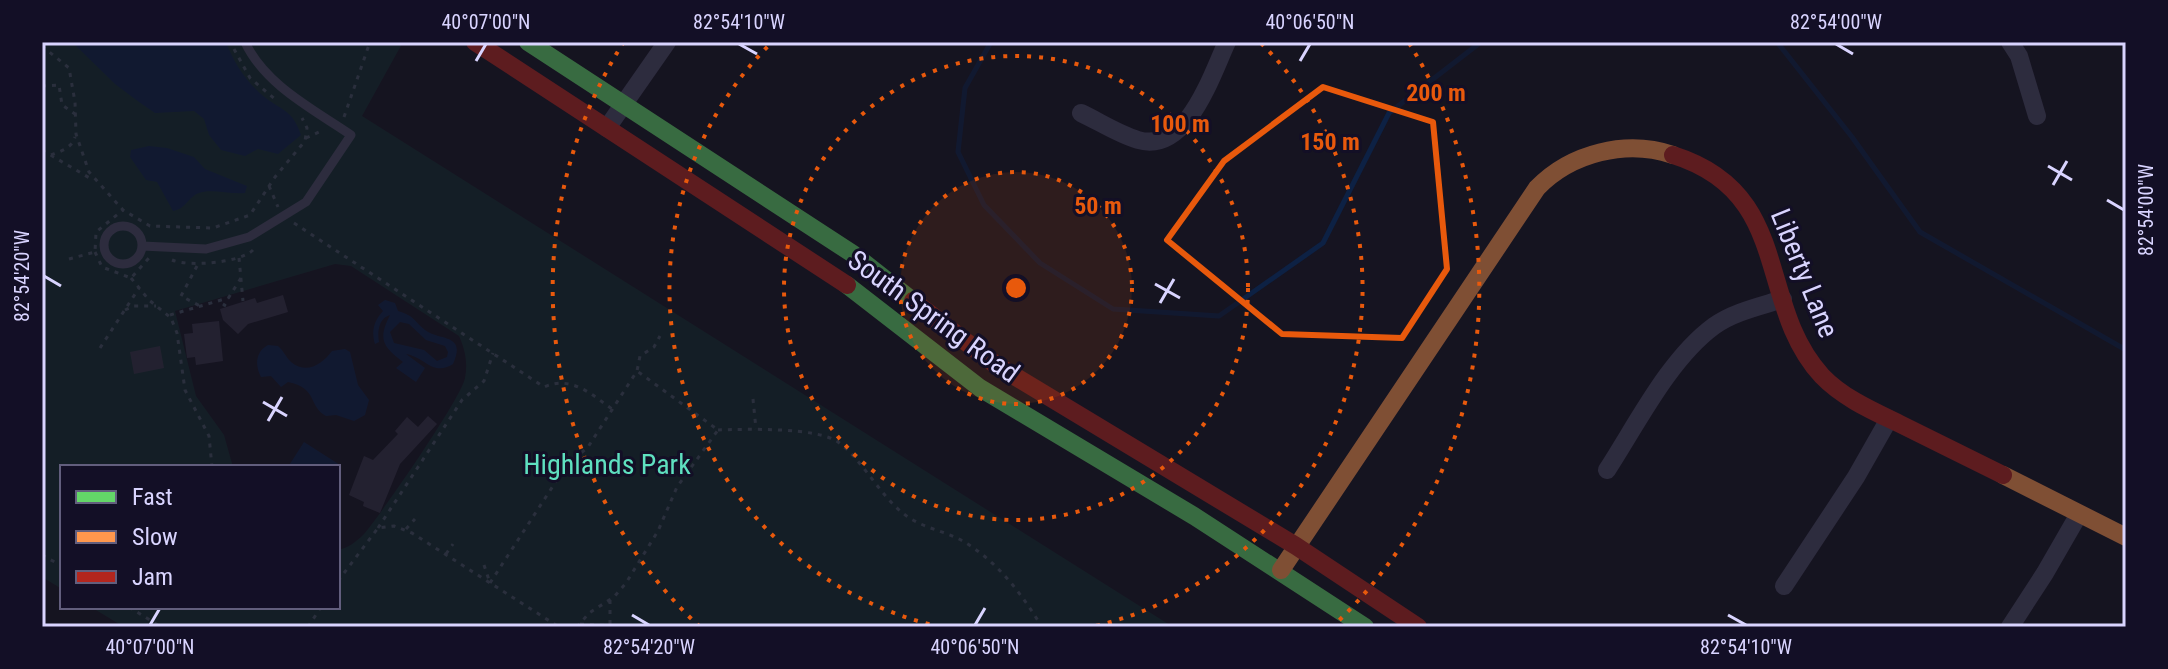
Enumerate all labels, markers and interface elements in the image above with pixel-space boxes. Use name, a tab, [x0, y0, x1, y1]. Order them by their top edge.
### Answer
text: 40°07'00"N	[441, 10, 531, 34]
text: 82°54'10"W	[693, 10, 785, 34]
text: 40°06'50"N	[1265, 10, 1355, 34]
text: 82°54'00"W	[1790, 10, 1882, 34]
text: 200 m	[1406, 79, 1466, 107]
text: 100 m	[1150, 110, 1210, 138]
text: 150 m	[1300, 128, 1360, 156]
text: 82°54'00"W	[2134, 164, 2158, 256]
text: 50 m	[1074, 192, 1122, 220]
street label: Liberty Lane	[1764, 204, 1845, 342]
text: 82°54'20"W	[10, 230, 34, 322]
street label: South Spring Road	[842, 243, 1026, 390]
centre of rings	[1002, 274, 1030, 302]
park label: Highlands Park	[523, 448, 691, 481]
legend	[60, 465, 340, 609]
text: Fast	[132, 483, 173, 511]
text: Slow	[132, 523, 178, 551]
text: Jam	[132, 563, 173, 591]
text: 40°07'00"N	[105, 635, 195, 659]
text: 82°54'20"W	[603, 635, 695, 659]
text: 40°06'50"N	[930, 635, 1020, 659]
text: 82°54'10"W	[1700, 635, 1792, 659]

